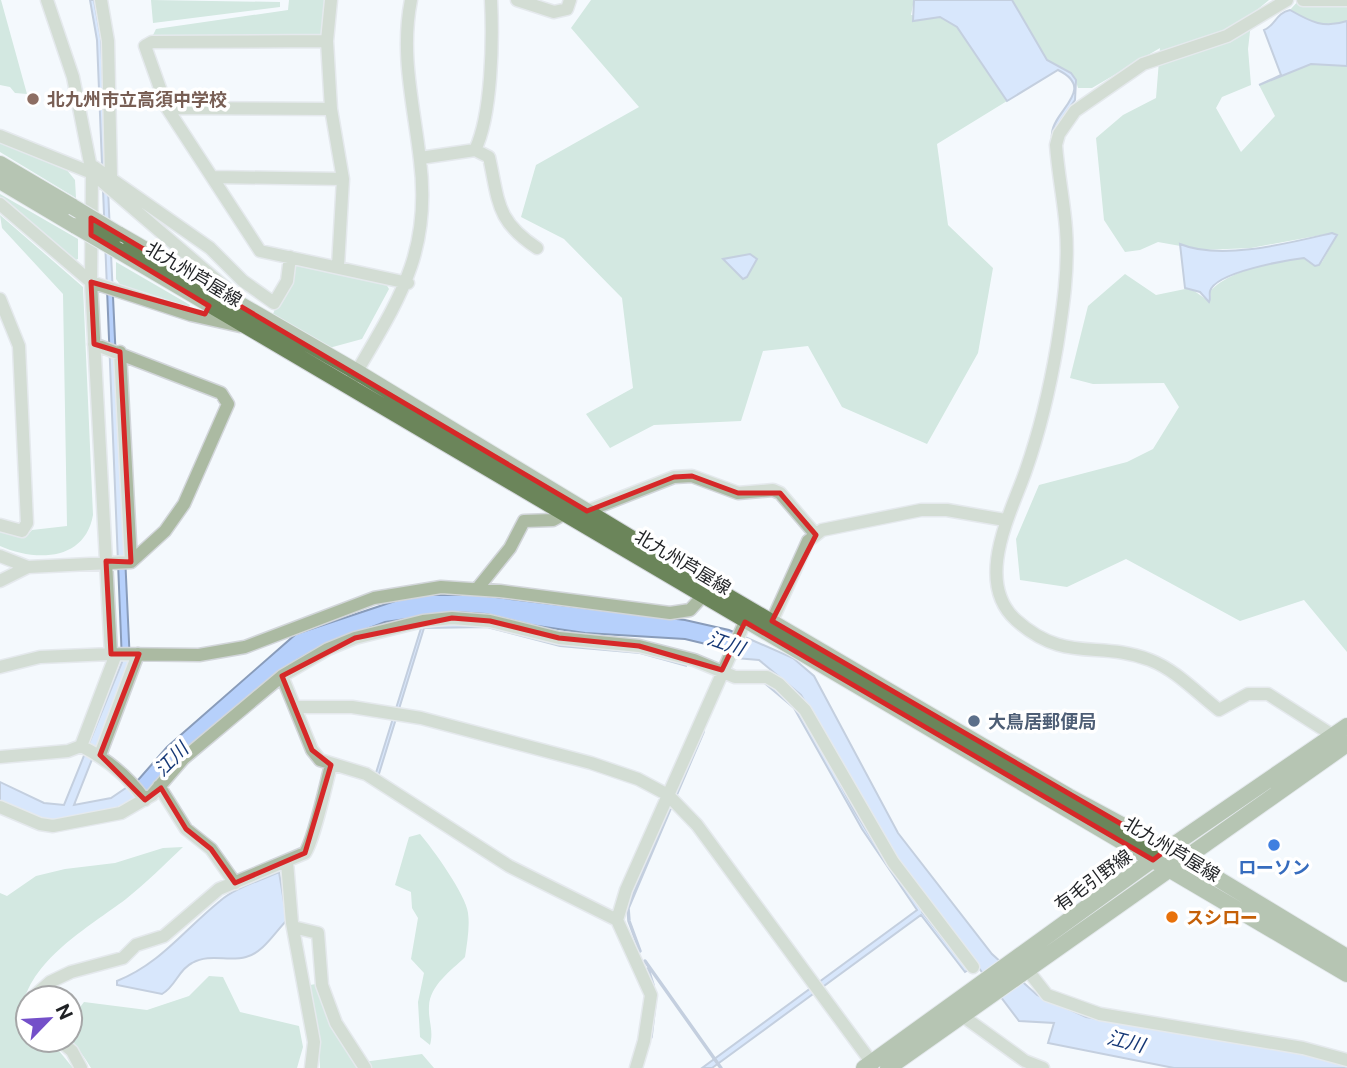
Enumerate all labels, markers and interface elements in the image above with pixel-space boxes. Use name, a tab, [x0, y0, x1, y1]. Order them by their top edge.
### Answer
place label: 北九州市立高須中学校	[47, 89, 227, 110]
marker: 北九州市立高須中学校	[25, 91, 41, 107]
street label: 北九州芦屋線	[142, 237, 246, 311]
street label: 北九州芦屋線	[631, 525, 735, 599]
water label: 江川	[704, 626, 749, 660]
place label: 大鳥居郵便局	[988, 711, 1096, 732]
marker: 大鳥居郵便局	[966, 713, 982, 729]
water label: 江川	[150, 736, 194, 780]
street label: 北九州芦屋線	[1120, 812, 1224, 886]
marker: ローソン	[1266, 837, 1282, 853]
street label: 有毛引野線	[1050, 845, 1136, 915]
place label: ローソン	[1238, 857, 1310, 878]
place label: スシロー	[1186, 907, 1258, 928]
marker: スシロー	[1164, 909, 1180, 925]
north arrow	[14, 984, 84, 1054]
text: N	[51, 1000, 78, 1023]
water label: 江川	[1105, 1026, 1149, 1057]

